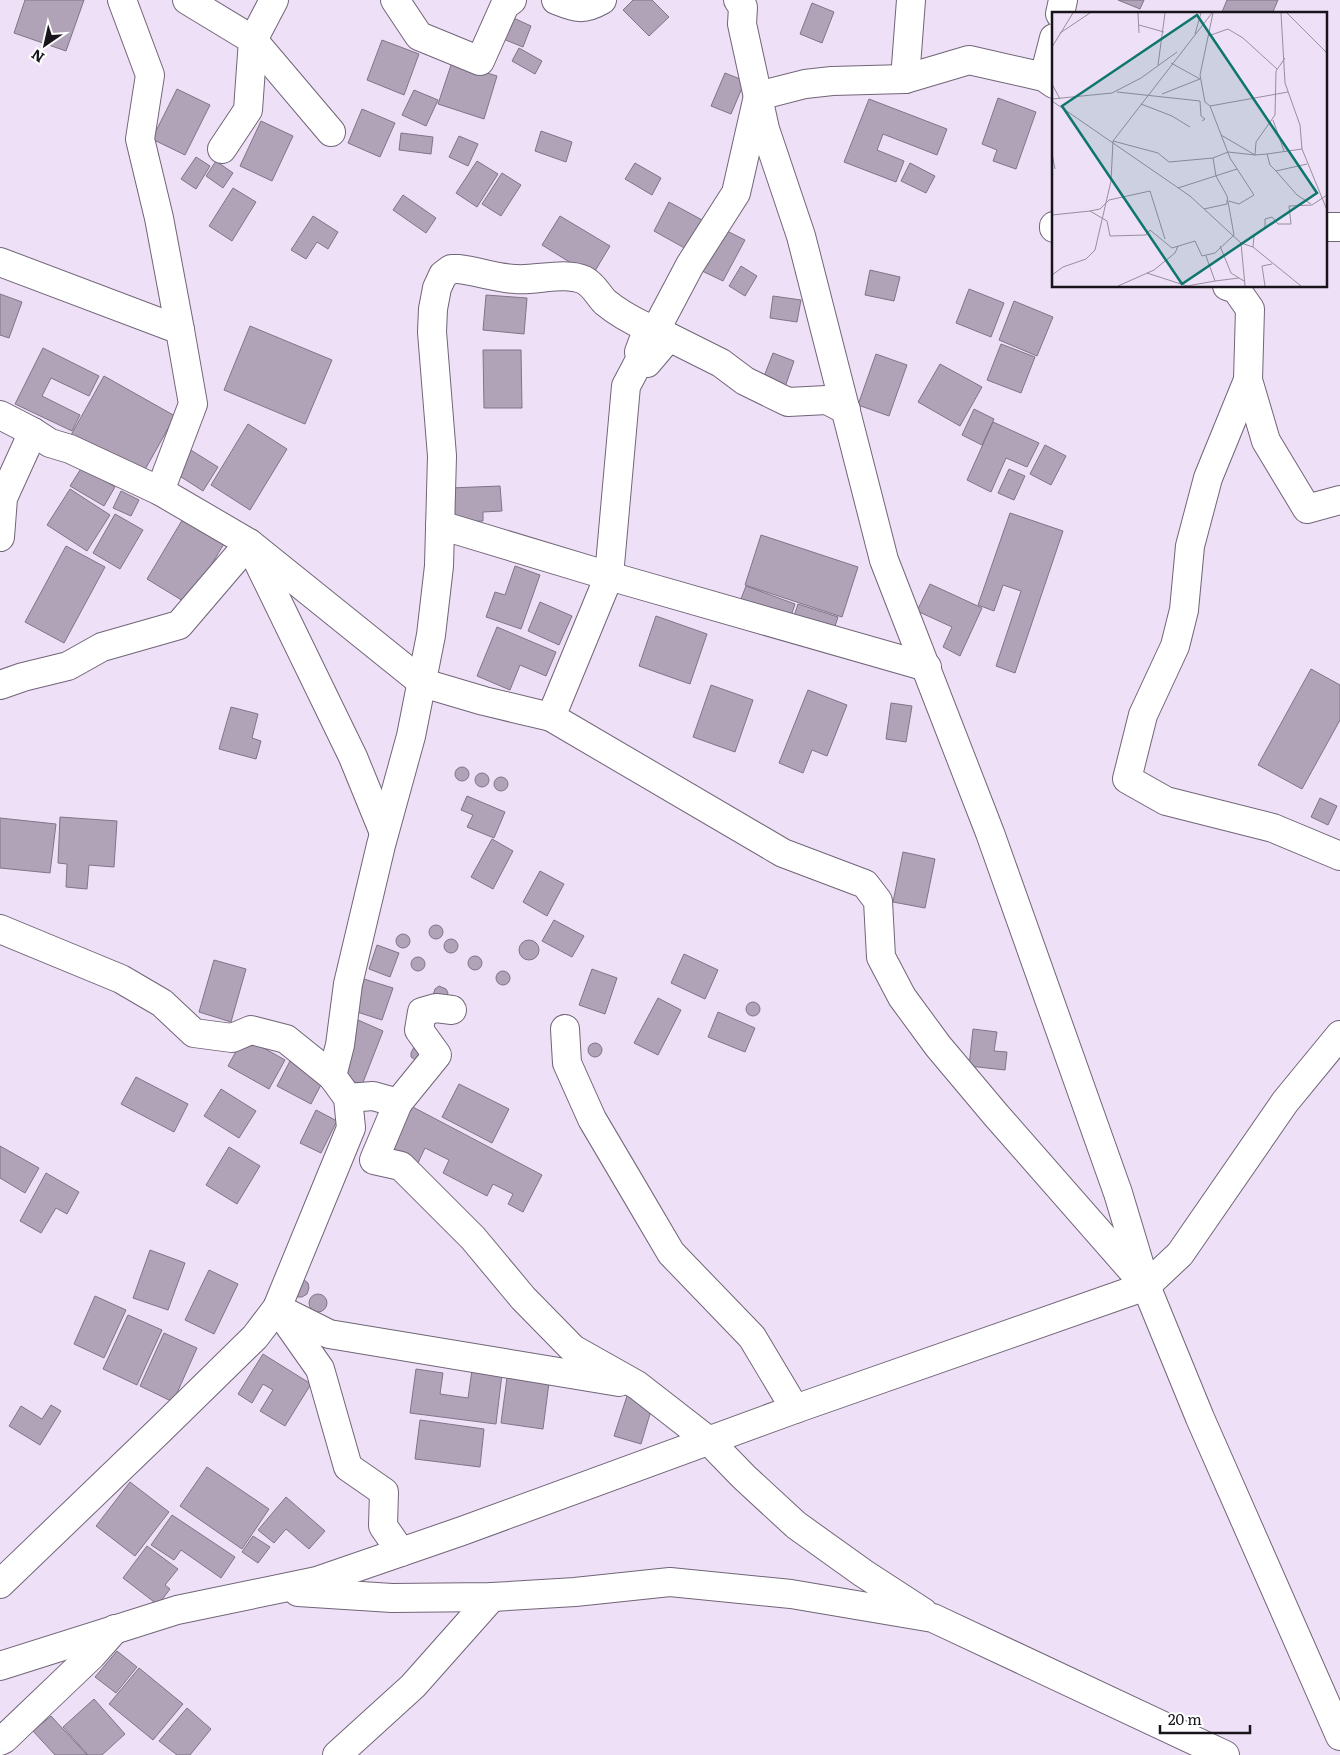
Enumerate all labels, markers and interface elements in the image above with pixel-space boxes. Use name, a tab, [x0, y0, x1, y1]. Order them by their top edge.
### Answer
inset map	[1052, 12, 1328, 288]
north arrow	[20, 20, 70, 70]
text: N	[27, 45, 48, 68]
scale bar	[1160, 1702, 1250, 1734]
text: 20 m	[1168, 1707, 1202, 1730]

